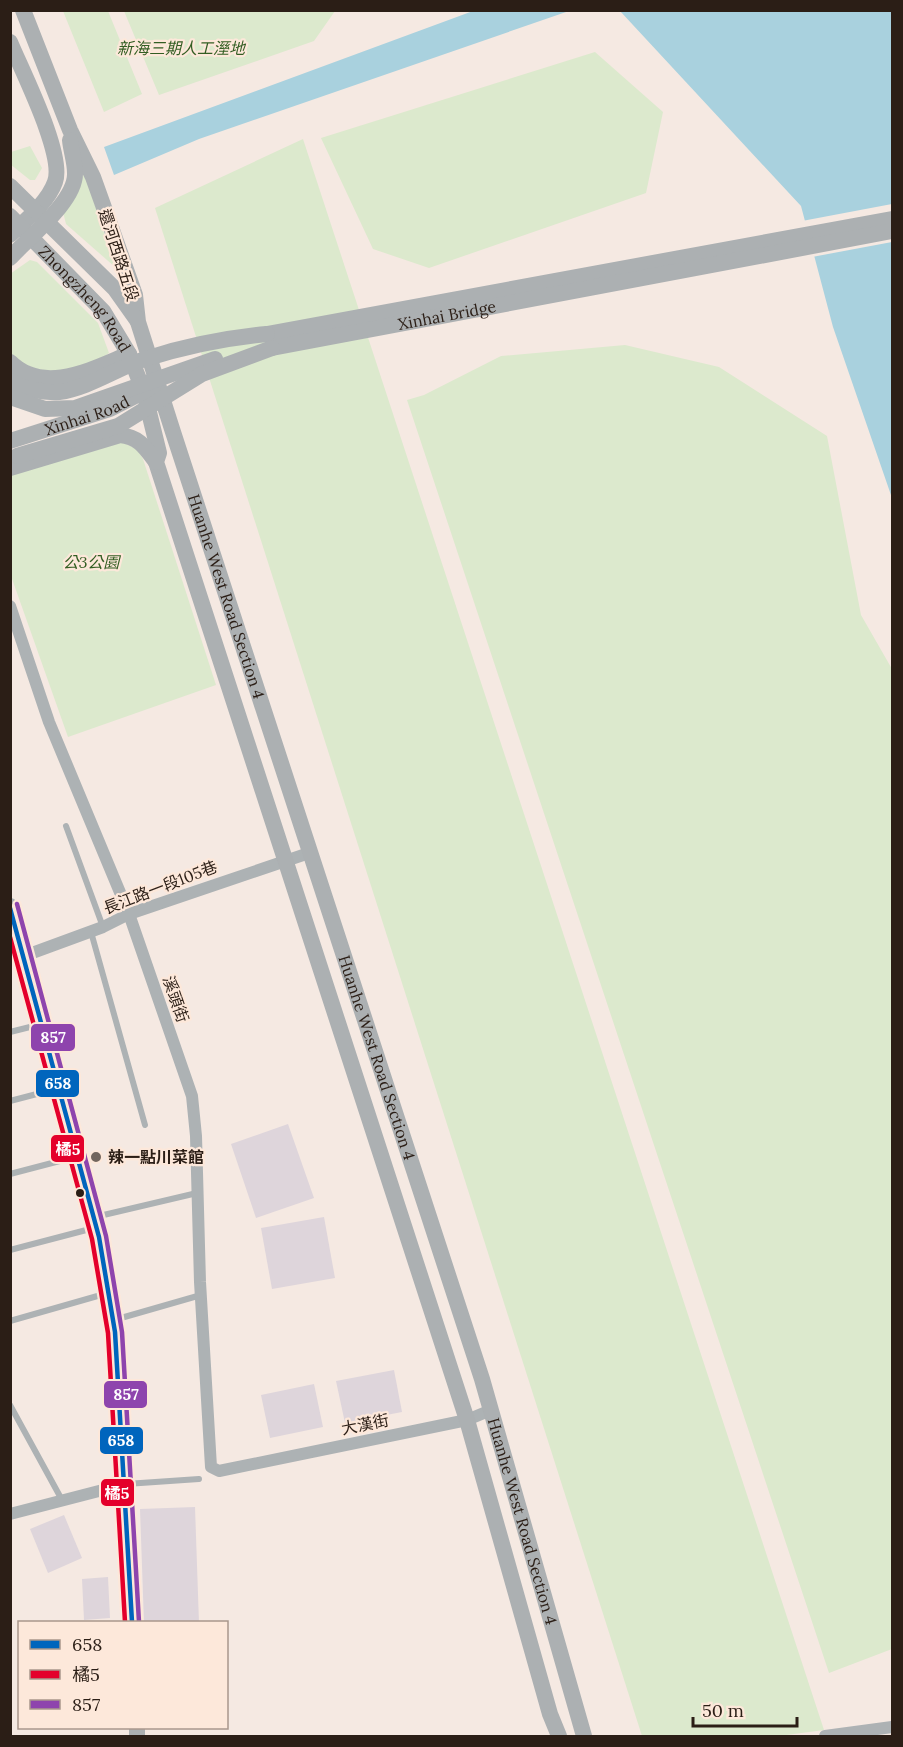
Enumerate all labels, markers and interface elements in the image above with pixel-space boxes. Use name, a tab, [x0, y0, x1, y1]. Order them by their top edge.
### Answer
park label: 新海三期人工溼地	[117, 38, 247, 58]
street label: 還河西路五段	[95, 206, 143, 304]
street label: Zhongzheng Road	[34, 241, 136, 356]
street label: Xinhai Bridge	[396, 296, 498, 334]
street label: Xinhai Road	[42, 391, 133, 439]
street label: Huanhe West Road Section 4	[184, 491, 269, 702]
park label: 公3公園	[63, 552, 121, 572]
street label: 長江路一段105巷	[100, 856, 220, 918]
street label: Huanhe West Road Section 4	[334, 953, 420, 1163]
street label: 溪頭街	[159, 973, 193, 1025]
line badge: 857	[30, 1023, 76, 1052]
text: 857	[40, 1027, 66, 1047]
line badge: 658	[35, 1069, 80, 1098]
text: 658	[45, 1073, 72, 1093]
line badge: 橘5	[50, 1134, 85, 1163]
text: 橘5	[55, 1139, 81, 1159]
place label: 辣一點川菜館	[108, 1147, 204, 1167]
marker: 辣一點川菜館	[89, 1150, 103, 1164]
unlabelled marker	[74, 1187, 86, 1199]
line badge: 857	[103, 1380, 148, 1409]
text: 857	[113, 1384, 139, 1404]
street label: 大漢街	[340, 1410, 390, 1438]
street label: Huanhe West Road Section 4	[484, 1415, 562, 1627]
line badge: 658	[99, 1426, 144, 1455]
text: 658	[108, 1430, 135, 1450]
line badge: 橘5	[100, 1478, 135, 1507]
text: 橘5	[104, 1483, 130, 1503]
legend	[18, 1621, 228, 1729]
text: 658	[72, 1633, 102, 1656]
text: 橘5	[72, 1663, 100, 1686]
scale bar	[693, 1690, 796, 1728]
text: 857	[72, 1693, 100, 1716]
text: 50 m	[702, 1699, 744, 1722]

